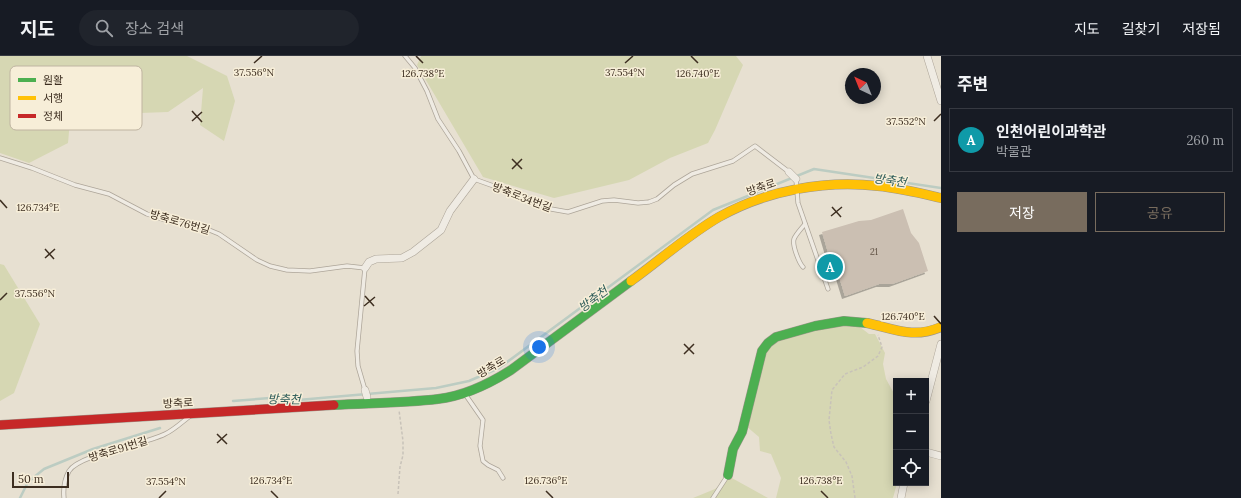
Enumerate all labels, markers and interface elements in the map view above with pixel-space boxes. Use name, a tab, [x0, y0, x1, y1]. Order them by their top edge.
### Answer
search box	[79, 10, 359, 46]
text: 지도	[20, 17, 55, 41]
icon: search	[93, 17, 115, 39]
text: 장소 검색	[125, 19, 184, 38]
text: 지도	[1074, 20, 1100, 38]
text: 길찾기	[1122, 20, 1160, 38]
text: 저장됨	[1182, 20, 1221, 38]
legend	[10, 66, 142, 130]
text: 37.556°N	[234, 66, 275, 79]
text: 37.554°N	[605, 66, 645, 79]
text: 126.738°E	[402, 67, 445, 80]
text: 126.740°E	[676, 67, 720, 80]
north arrow	[845, 68, 881, 104]
text: 원활	[43, 73, 63, 87]
text: 주변	[957, 73, 988, 95]
text: 서행	[43, 91, 63, 105]
text: 정체	[43, 109, 63, 123]
text: 37.552°N	[886, 115, 926, 128]
text: 인천어린이과학관	[996, 122, 1106, 141]
text: A	[967, 132, 975, 149]
text: 260 m	[1186, 132, 1224, 149]
text: 박물관	[996, 143, 1032, 160]
water label: 방축천	[873, 170, 909, 190]
street label: 방축로	[744, 175, 778, 199]
street label: 방축로34번길	[490, 179, 554, 215]
button: 저장	[957, 192, 1087, 232]
button: 공유	[1095, 192, 1225, 232]
text: 126.734°E	[17, 201, 59, 214]
street label: 방축로76번길	[148, 207, 212, 237]
house number: 21	[870, 246, 878, 257]
pin: A	[817, 252, 843, 282]
water label: 방축천	[575, 282, 612, 315]
text: 37.556°N	[15, 287, 56, 300]
text: 126.740°E	[881, 310, 925, 323]
your location	[529, 337, 549, 357]
street label: 방축로	[474, 353, 508, 381]
map controls	[893, 378, 929, 486]
button: +	[893, 378, 929, 414]
water label: 방축천	[267, 391, 303, 407]
street label: 방축로	[162, 395, 194, 411]
button: −	[893, 414, 929, 450]
street label: 방축로91번길	[87, 433, 149, 465]
button: locate	[893, 450, 929, 486]
scale bar	[12, 470, 69, 489]
text: 50 m	[18, 472, 44, 486]
text: 126.734°E	[250, 474, 292, 487]
text: 126.736°E	[524, 474, 568, 487]
text: 126.738°E	[800, 474, 843, 487]
text: 37.554°N	[146, 475, 186, 488]

